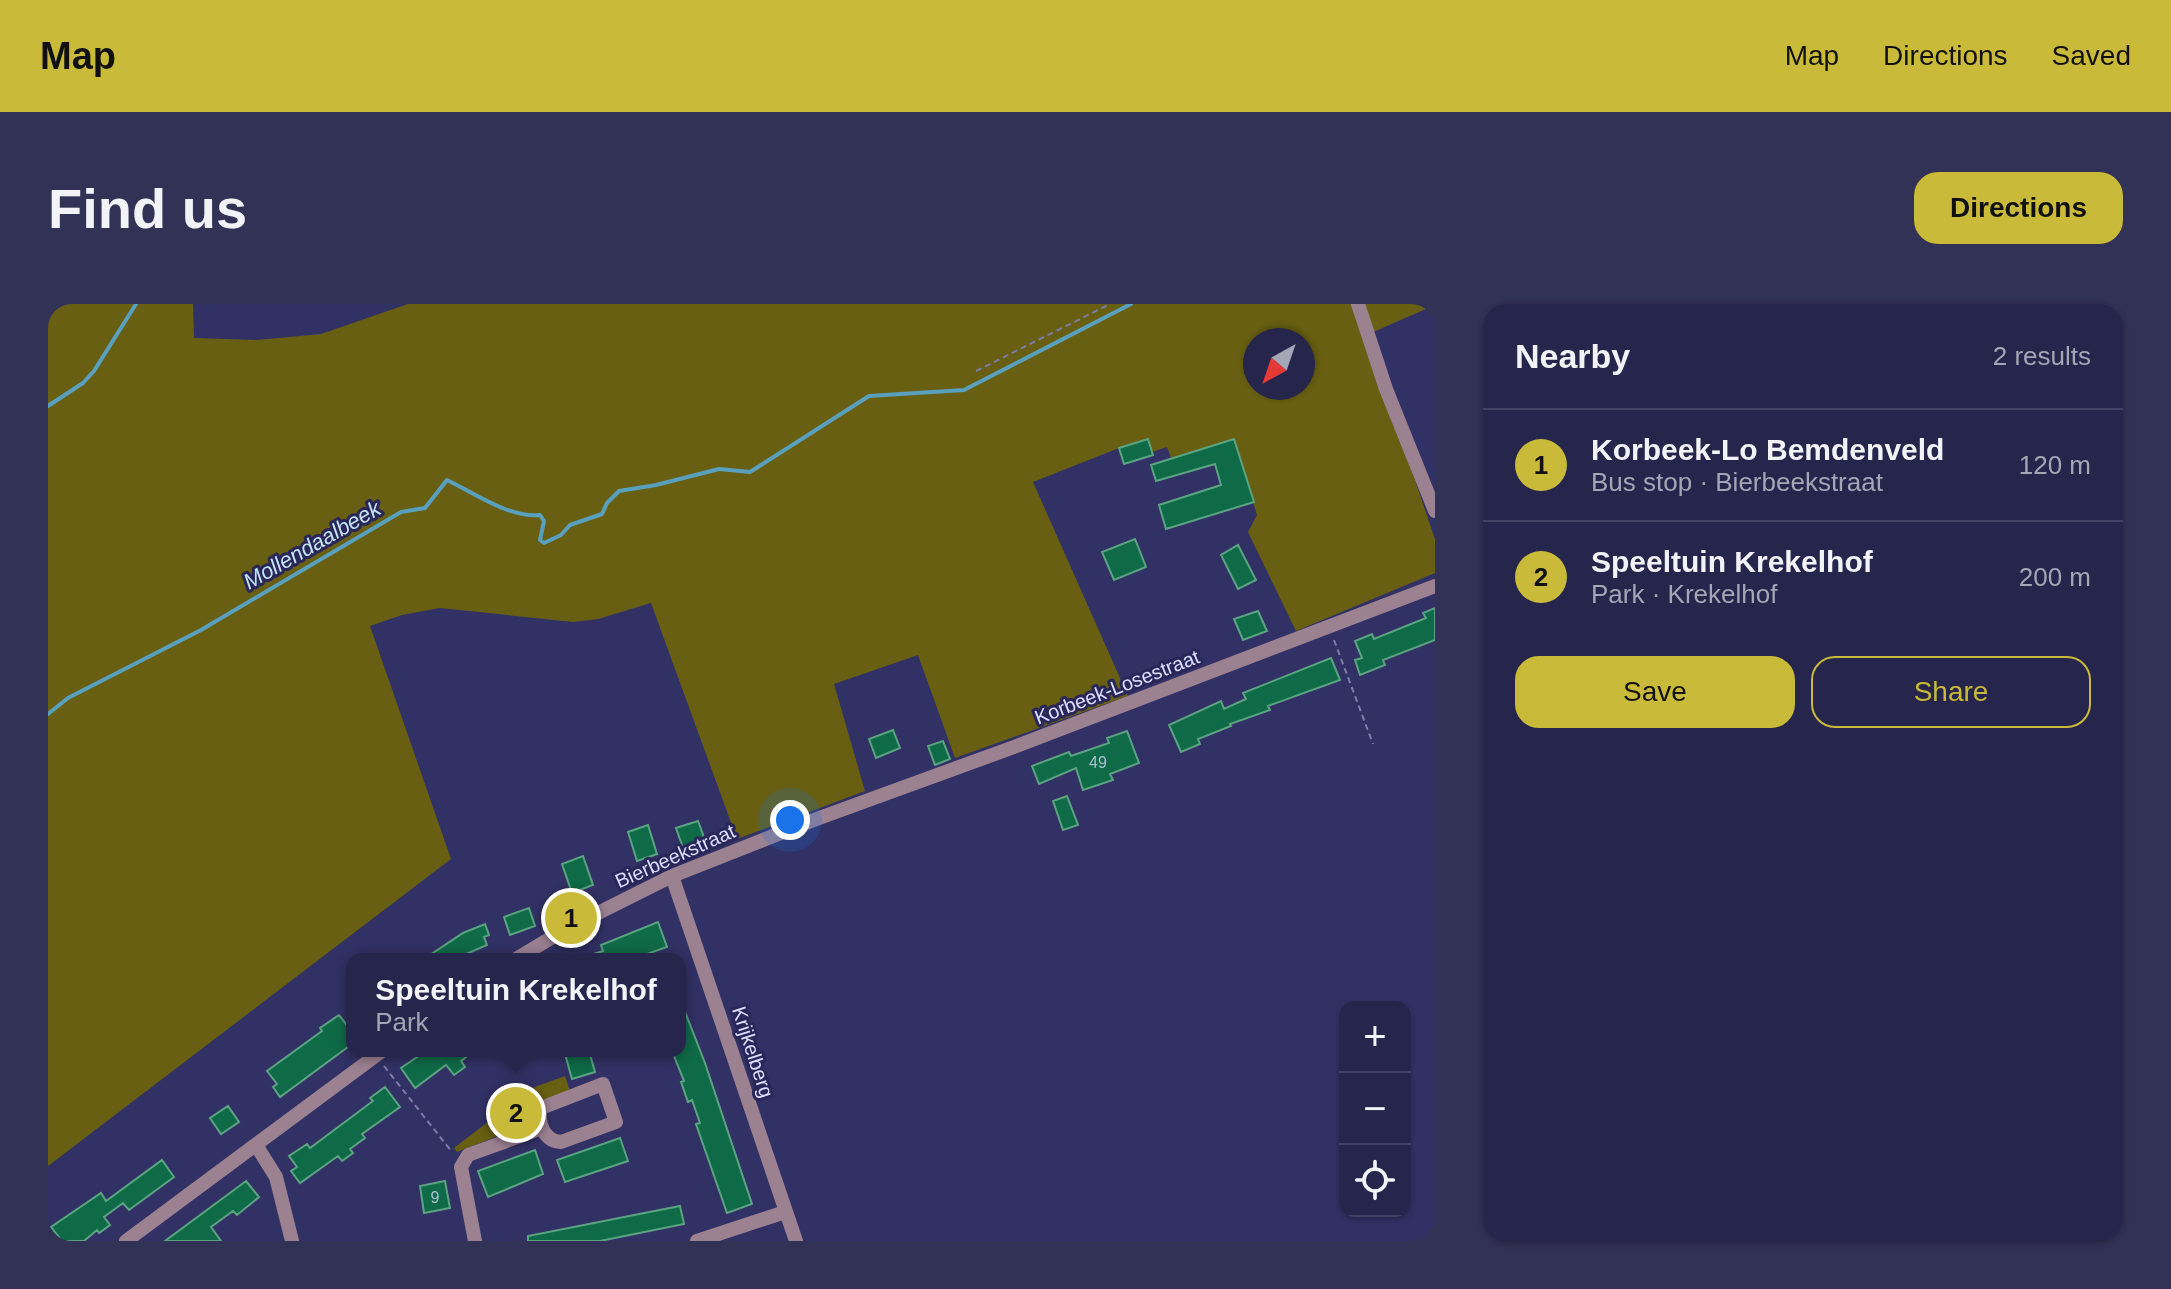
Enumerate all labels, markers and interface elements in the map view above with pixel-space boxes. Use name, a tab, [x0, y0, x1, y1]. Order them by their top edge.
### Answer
text: Map	[40, 35, 116, 77]
text: Map	[1785, 40, 1839, 71]
text: Directions	[1883, 40, 2008, 71]
text: Saved	[2052, 40, 2131, 71]
button: Directions	[1914, 172, 2123, 244]
text: Find us	[48, 177, 247, 240]
north arrow	[1243, 328, 1315, 400]
text: Nearby	[1515, 337, 1630, 375]
text: 2 results	[1993, 341, 2091, 371]
text: Korbeek-Lo Bemdenveld	[1591, 433, 1944, 466]
text: 1	[1534, 450, 1548, 480]
text: 120 m	[2019, 450, 2091, 480]
text: Bus stop · Bierbeekstraat	[1591, 467, 1883, 497]
water label: Mollendaalbeek	[239, 495, 386, 594]
text: Speeltuin Krekelhof	[1591, 545, 1873, 578]
text: 2	[1534, 562, 1548, 592]
text: 200 m	[2019, 562, 2091, 592]
text: Park · Krekelhof	[1591, 579, 1777, 609]
street label: Korbeek-Losestraat	[1032, 645, 1203, 729]
button: Save	[1515, 656, 1795, 728]
button: Share	[1811, 656, 2091, 728]
house number: 49	[1089, 754, 1107, 771]
your location	[770, 800, 810, 840]
street label: Bierbeekstraat	[612, 820, 739, 892]
pin: 1	[545, 888, 597, 948]
popup	[346, 953, 686, 1057]
text: Speeltuin Krekelhof	[375, 973, 657, 1006]
map controls	[1339, 1001, 1411, 1217]
button: +	[1339, 1001, 1411, 1073]
street label: Krijkelberg	[728, 1004, 778, 1100]
text: Park	[375, 1007, 429, 1037]
button: −	[1339, 1073, 1411, 1145]
pin: 2	[490, 1083, 542, 1143]
button: locate	[1339, 1145, 1411, 1217]
house number: 9	[431, 1189, 440, 1206]

